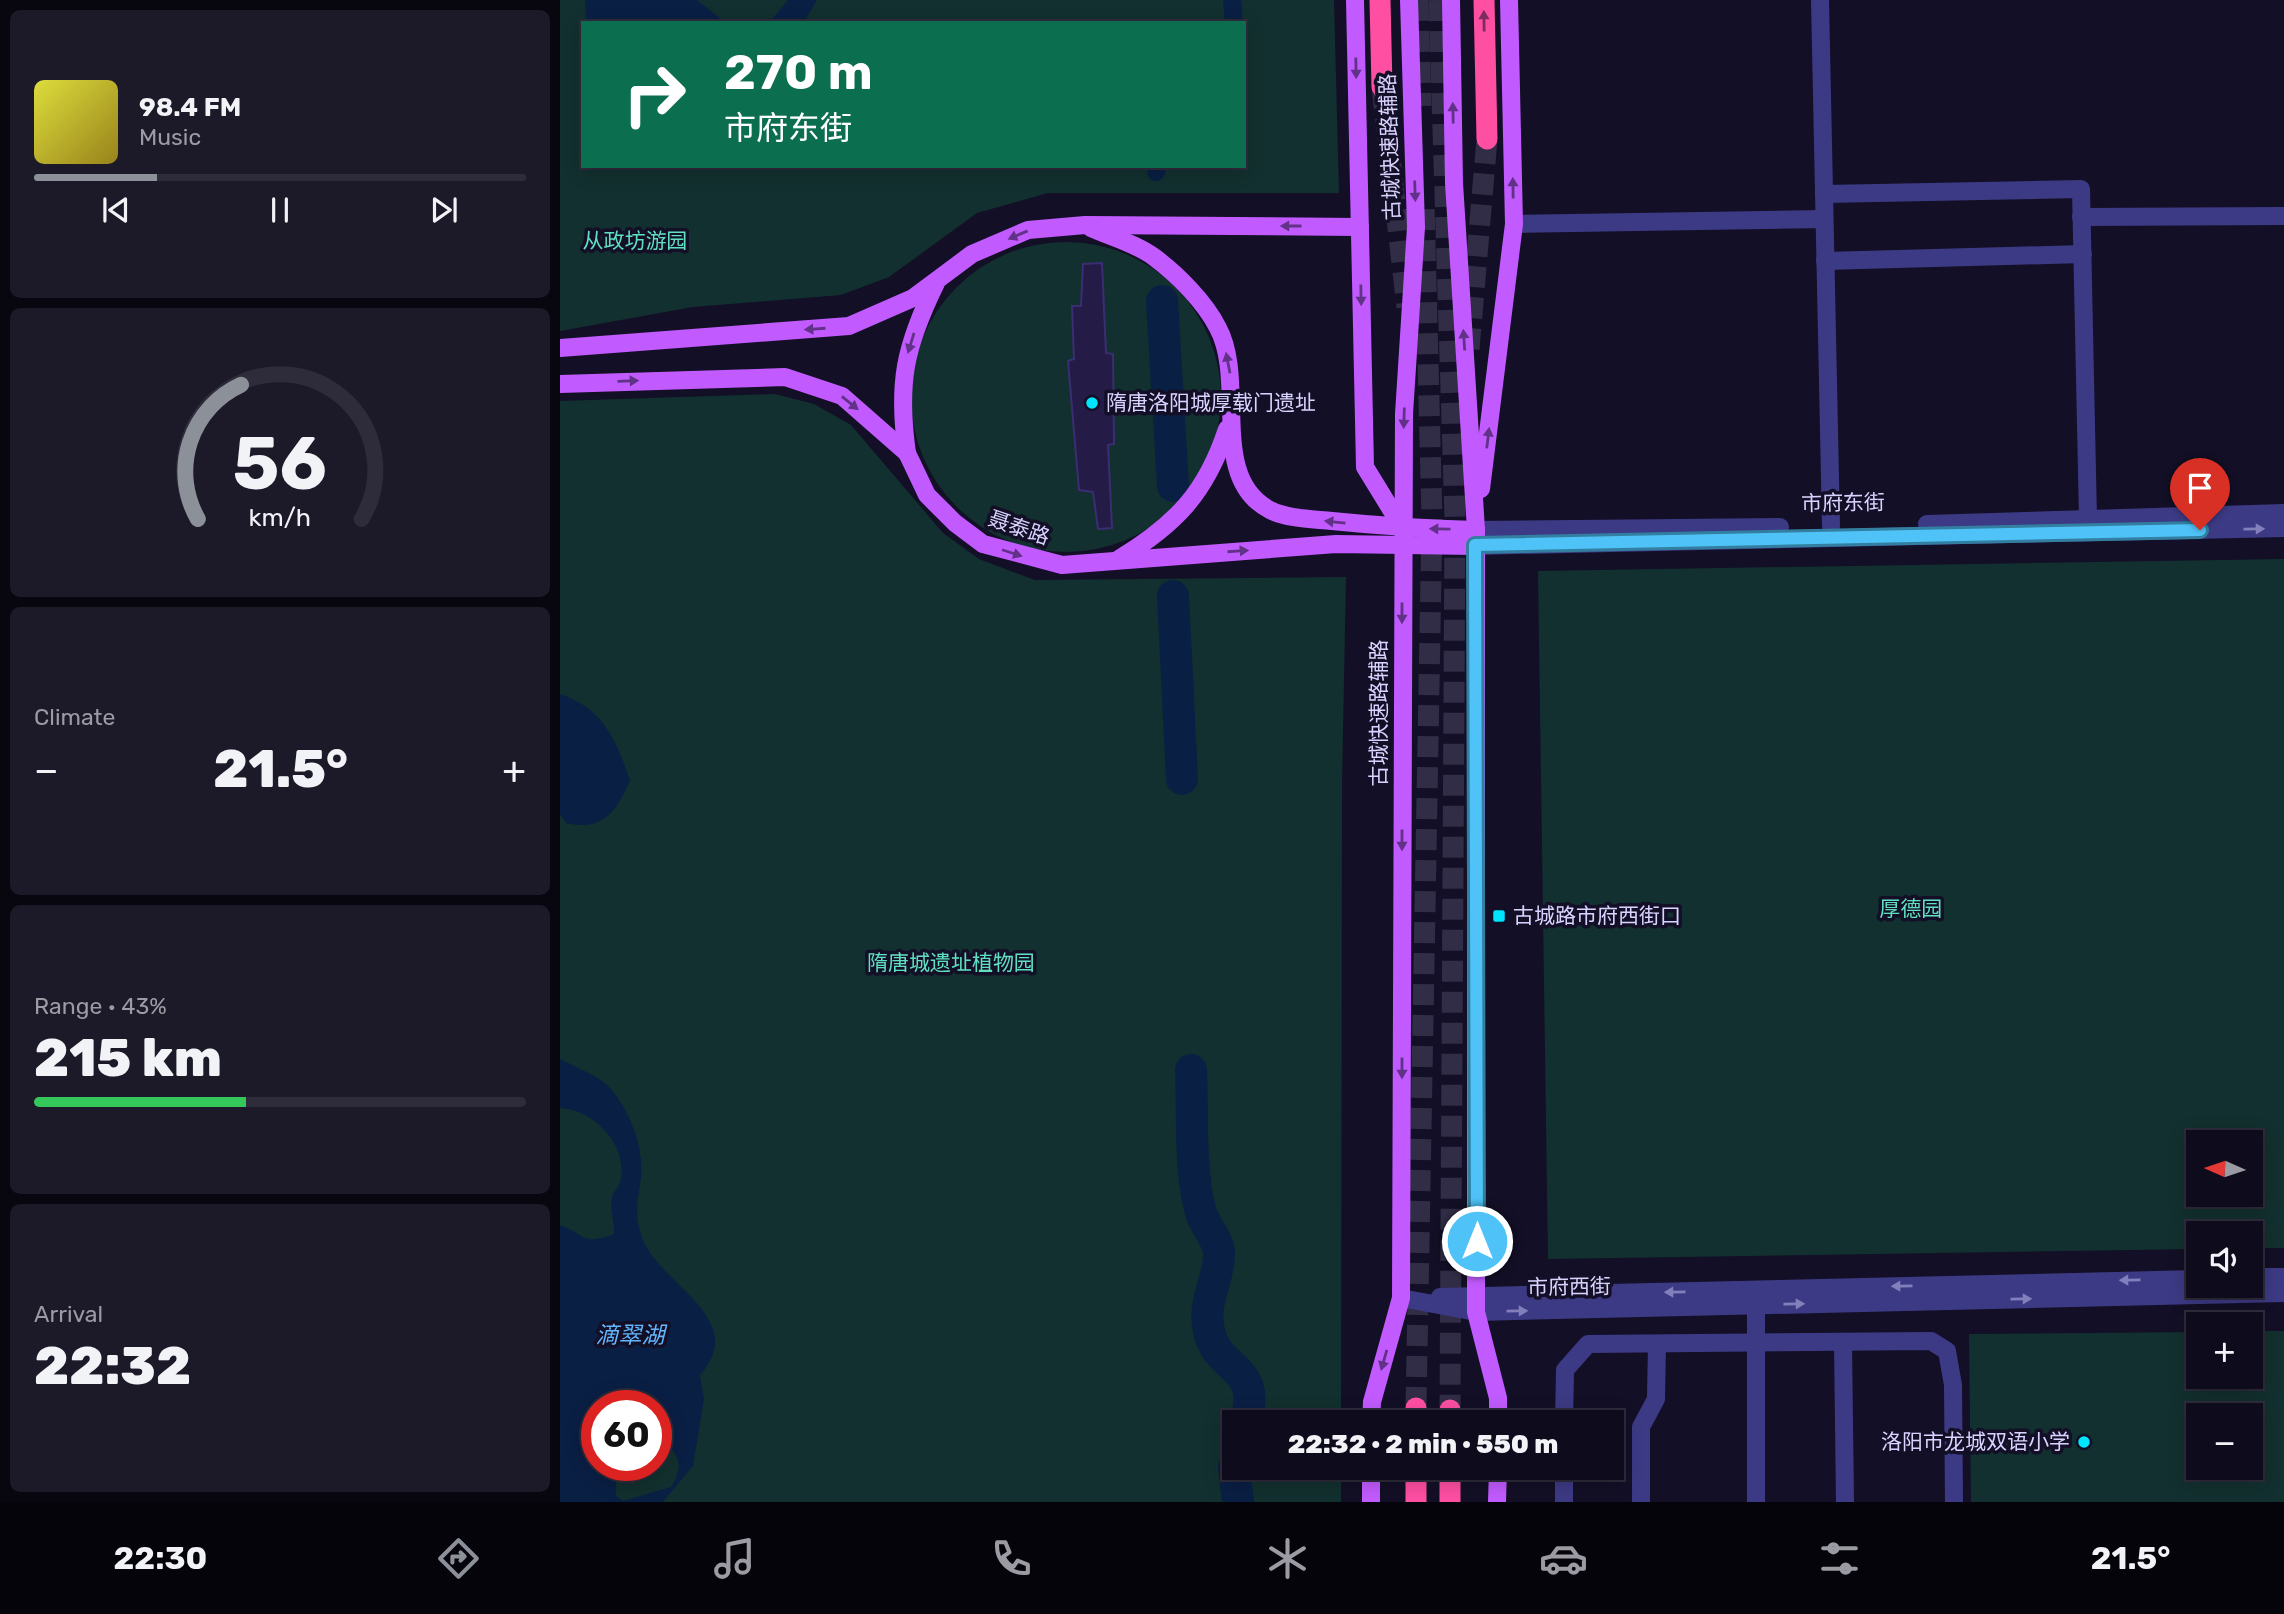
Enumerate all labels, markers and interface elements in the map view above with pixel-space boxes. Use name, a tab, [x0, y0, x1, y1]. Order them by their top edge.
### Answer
one-way arrow	[1479, 10, 1490, 32]
text: 270 m	[724, 43, 873, 101]
icon: right	[609, 49, 700, 140]
one-way arrow	[1350, 57, 1362, 79]
street label: 古城快速路辅路	[1374, 73, 1405, 221]
text: 98.4 FM	[139, 92, 241, 123]
one-way arrow	[1447, 102, 1459, 124]
text: 市府东街	[724, 109, 852, 147]
text: Music	[139, 123, 201, 151]
one-way arrow	[1508, 177, 1519, 199]
one-way arrow	[1409, 180, 1420, 202]
icon: previous	[97, 191, 135, 229]
icon: pause	[261, 191, 299, 229]
icon: next	[425, 191, 463, 229]
one-way arrow	[1280, 221, 1302, 232]
park label: 从政坊游园	[583, 228, 688, 253]
one-way arrow	[1007, 230, 1028, 241]
one-way arrow	[1355, 284, 1367, 306]
one-way arrow	[803, 324, 825, 335]
one-way arrow	[1458, 329, 1469, 351]
one-way arrow	[905, 332, 915, 353]
one-way arrow	[1222, 352, 1233, 374]
one-way arrow	[617, 376, 639, 387]
place label: 隋唐洛阳城厚载门遗址	[1106, 390, 1316, 415]
marker: 隋唐洛阳城厚载门遗址	[1084, 395, 1100, 411]
one-way arrow	[840, 396, 858, 411]
one-way arrow	[1399, 407, 1410, 429]
text: 56	[233, 421, 327, 507]
one-way arrow	[1482, 427, 1493, 449]
pin	[2170, 458, 2230, 530]
icon: arrive	[2181, 469, 2219, 507]
street label: 市府东街	[1801, 489, 1885, 516]
text: km/h	[249, 502, 311, 531]
street label: 聂泰路	[985, 505, 1053, 550]
one-way arrow	[1324, 516, 1346, 527]
one-way arrow	[2243, 523, 2265, 535]
one-way arrow	[1428, 524, 1450, 535]
one-way arrow	[1227, 545, 1249, 556]
one-way arrow	[1002, 548, 1023, 559]
one-way arrow	[1396, 602, 1408, 624]
street label: 古城快速路辅路	[1366, 640, 1391, 787]
text: Climate	[34, 703, 115, 731]
text: 21.5°	[213, 738, 348, 800]
text: −	[34, 747, 59, 793]
text: +	[502, 747, 526, 793]
one-way arrow	[1396, 830, 1408, 852]
park label: 厚德园	[1880, 896, 1943, 921]
place label: 古城路市府西街口	[1513, 903, 1681, 928]
marker: 古城路市府西街口	[1491, 908, 1507, 924]
park label: 隋唐城遗址植物园	[867, 950, 1035, 975]
text: Range · 43%	[34, 992, 167, 1020]
text: 215 km	[34, 1027, 222, 1089]
one-way arrow	[1396, 1057, 1407, 1079]
north arrow	[2186, 1130, 2263, 1208]
map controls	[2186, 1130, 2263, 1480]
position arrow	[1440, 1204, 1514, 1278]
button: sound	[2186, 1221, 2263, 1298]
street label: 市府西街	[1527, 1273, 1611, 1300]
one-way arrow	[2119, 1275, 2141, 1286]
one-way arrow	[1891, 1280, 1913, 1292]
one-way arrow	[1664, 1286, 1686, 1297]
one-way arrow	[2010, 1293, 2032, 1305]
one-way arrow	[1783, 1298, 1805, 1310]
text: Arrival	[34, 1300, 103, 1328]
one-way arrow	[1506, 1305, 1528, 1317]
button: +	[2186, 1312, 2263, 1389]
water label: 滴翠湖	[596, 1321, 668, 1349]
text: 22:32	[34, 1335, 191, 1397]
one-way arrow	[1378, 1350, 1388, 1371]
speed limit sign: 60	[581, 1390, 672, 1481]
button: −	[2186, 1403, 2263, 1480]
text: 22:32 · 2 min · 550 m	[1288, 1429, 1558, 1460]
place label: 洛阳市龙城双语小学	[1881, 1429, 2070, 1454]
marker: 洛阳市龙城双语小学	[2076, 1434, 2092, 1450]
icon: directions	[434, 1534, 483, 1583]
icon: music	[710, 1534, 759, 1583]
icon: phone	[987, 1534, 1036, 1583]
icon: climate	[1263, 1534, 1312, 1583]
icon: car	[1539, 1534, 1588, 1583]
icon: filters	[1815, 1534, 1864, 1583]
text: 22:30	[114, 1539, 207, 1577]
text: 21.5°	[2091, 1539, 2170, 1577]

